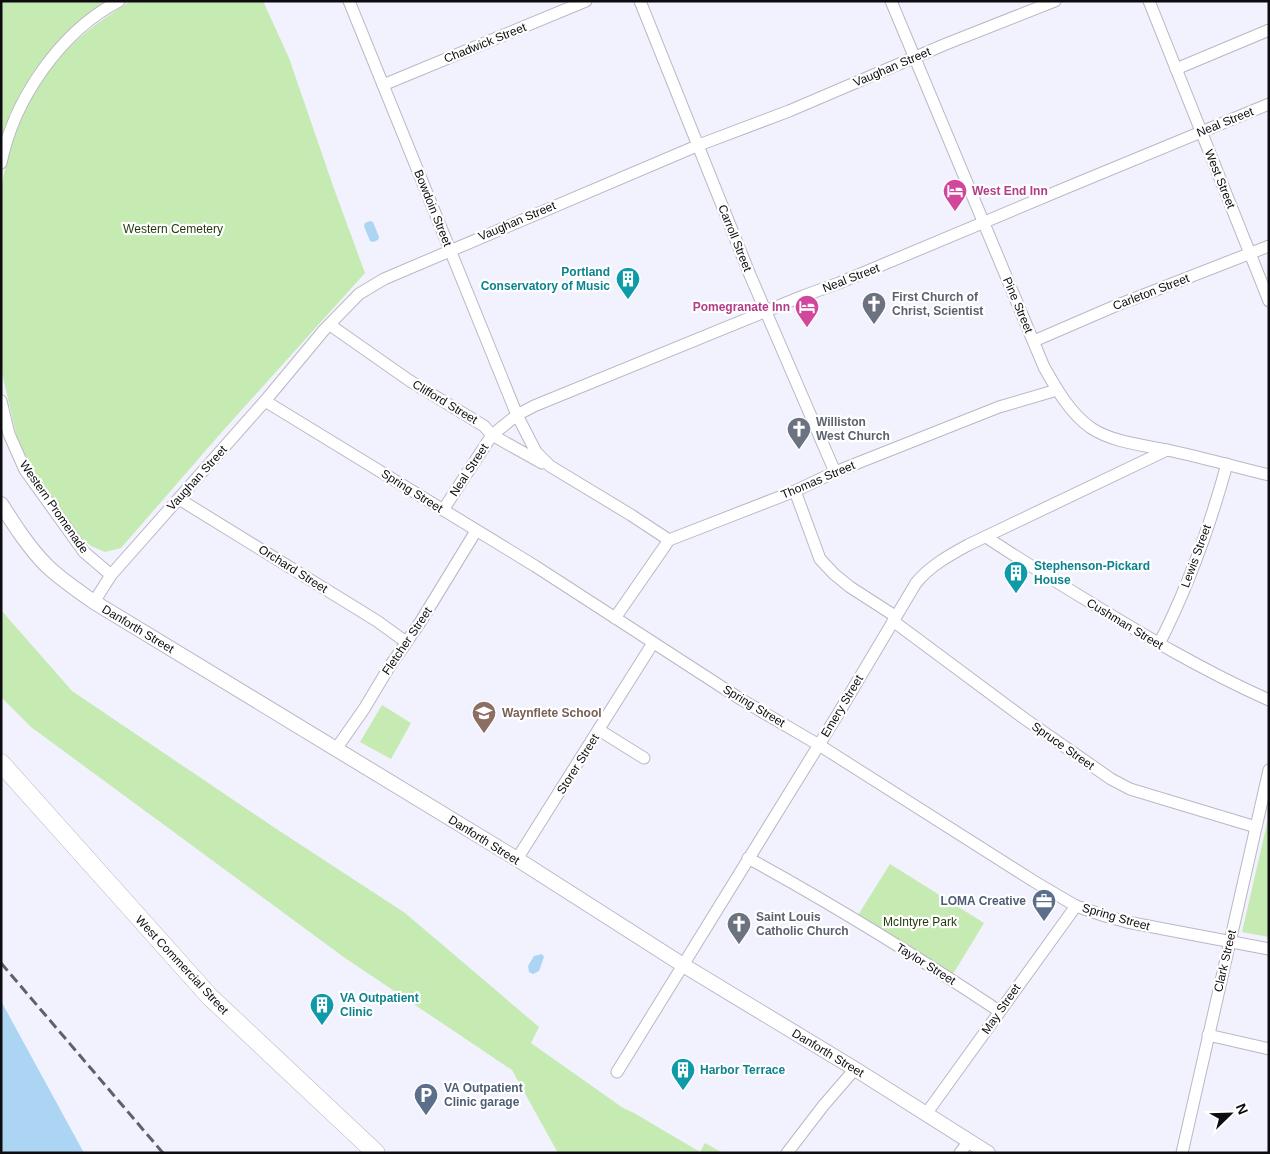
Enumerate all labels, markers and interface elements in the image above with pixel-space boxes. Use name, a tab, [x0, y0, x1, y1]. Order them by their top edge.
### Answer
street label: Chadwick Street	[442, 20, 529, 66]
street label: Vaughan Street	[851, 44, 933, 90]
street label: Neal Street	[1195, 104, 1256, 140]
street label: West Street	[1202, 147, 1238, 211]
street label: Bowdoin Street	[411, 168, 455, 249]
hotel icon: West End Inn	[942, 178, 968, 212]
place label: West End Inn	[972, 184, 1048, 198]
street label: Vaughan Street	[476, 198, 558, 244]
street label: Carroll Street	[715, 203, 755, 274]
park label: Western Cemetery	[123, 222, 223, 236]
street label: Neal Street	[820, 260, 882, 295]
place label: Portland Conservatory of Music	[481, 265, 610, 293]
building icon: Portland Conservatory of Music	[615, 266, 641, 300]
street label: Carleton Street	[1111, 271, 1192, 313]
street label: Pine Street	[1000, 275, 1036, 336]
place label: First Church of Christ, Scientist	[892, 290, 983, 318]
church icon: First Church of Christ, Scientist	[861, 291, 887, 325]
hotel icon: Pomegranate Inn	[794, 294, 820, 328]
place label: Pomegranate Inn	[693, 300, 790, 314]
street label: Clifford Street	[410, 377, 481, 427]
place label: Williston West Church	[816, 415, 890, 443]
church icon: Williston West Church	[786, 416, 812, 450]
street label: Neal Street	[447, 440, 492, 499]
street label: Vaughan Street	[164, 442, 230, 513]
street label: Western Promenade	[17, 458, 91, 556]
street label: Thomas Street	[779, 458, 858, 502]
street label: Spring Street	[379, 467, 446, 516]
street label: Lewis Street	[1178, 522, 1214, 589]
street label: Orchard Street	[256, 542, 331, 596]
place label: Stephenson-Pickard House	[1034, 559, 1150, 587]
building icon: Stephenson-Pickard House	[1003, 560, 1029, 594]
street label: Cushman Street	[1084, 596, 1166, 653]
street label: Danforth Street	[100, 602, 177, 656]
street label: Fletcher Street	[379, 604, 435, 678]
street label: Emery Street	[818, 672, 866, 740]
street label: Spring Street	[720, 682, 788, 730]
school or university icon: Waynflete School	[471, 700, 497, 734]
place label: Waynflete School	[502, 706, 602, 720]
street label: Spruce Street	[1029, 719, 1098, 773]
street label: Storer Street	[554, 731, 602, 797]
street label: Danforth Street	[446, 813, 523, 868]
office icon: LOMA Creative	[1031, 888, 1057, 922]
place label: LOMA Creative	[940, 894, 1026, 908]
street label: Spring Street	[1080, 901, 1152, 934]
place label: Saint Louis Catholic Church	[756, 910, 849, 938]
church icon: Saint Louis Catholic Church	[726, 911, 752, 945]
street label: West Commercial Street	[133, 913, 232, 1018]
park label: McIntyre Park	[883, 915, 958, 929]
street label: Clark Street	[1211, 928, 1239, 993]
street label: Taylor Street	[894, 940, 959, 988]
street label: May Street	[979, 981, 1024, 1037]
place label: VA Outpatient Clinic	[340, 991, 419, 1019]
building icon: VA Outpatient Clinic	[309, 992, 335, 1026]
street label: Danforth Street	[790, 1026, 867, 1080]
building icon: Harbor Terrace	[670, 1057, 696, 1091]
place label: Harbor Terrace	[700, 1063, 785, 1077]
place label: VA Outpatient Clinic garage	[444, 1081, 523, 1109]
parking icon: VA Outpatient Clinic garage	[413, 1082, 439, 1116]
north arrow	[1205, 1089, 1255, 1139]
text: N	[1233, 1101, 1251, 1117]

